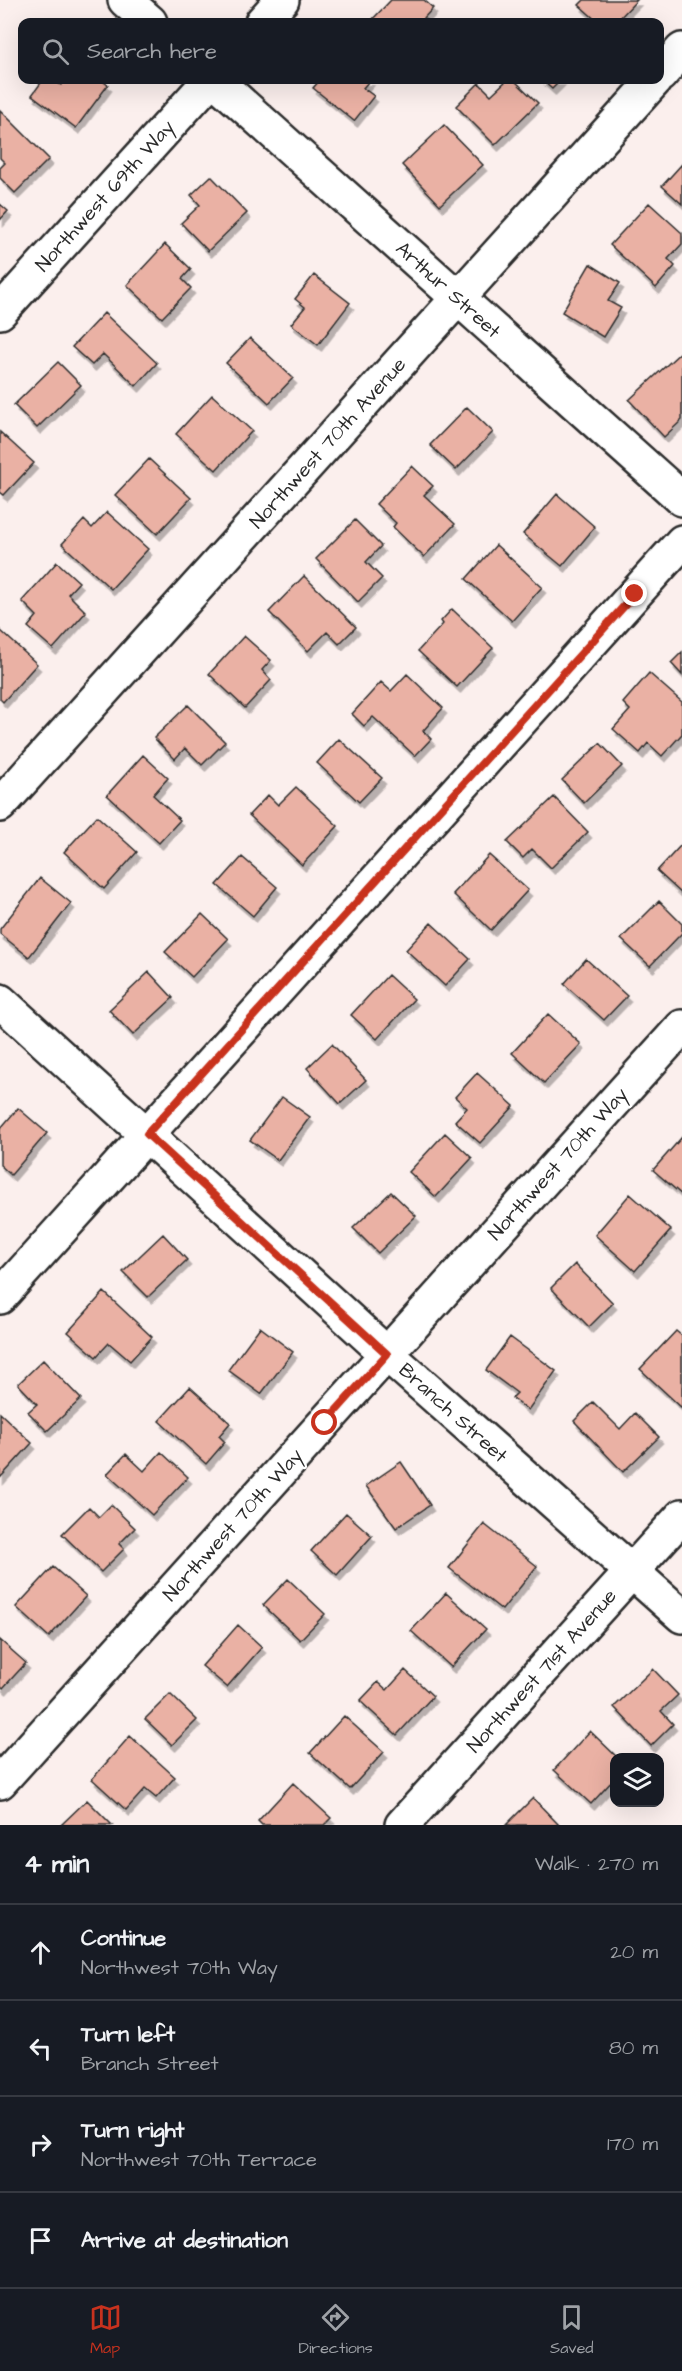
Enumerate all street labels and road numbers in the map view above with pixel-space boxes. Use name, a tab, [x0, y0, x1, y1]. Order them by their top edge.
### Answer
street label: Northwest 69th Way	[29, 114, 182, 279]
street label: Arthur Street	[389, 235, 507, 345]
street label: Northwest 70th Avenue	[243, 351, 413, 535]
street label: Northwest 70th Way	[482, 1081, 635, 1247]
street label: Branch Street	[392, 1357, 514, 1469]
street label: Northwest 70th Way	[157, 1442, 310, 1608]
street label: Northwest 71st Avenue	[461, 1583, 623, 1759]

